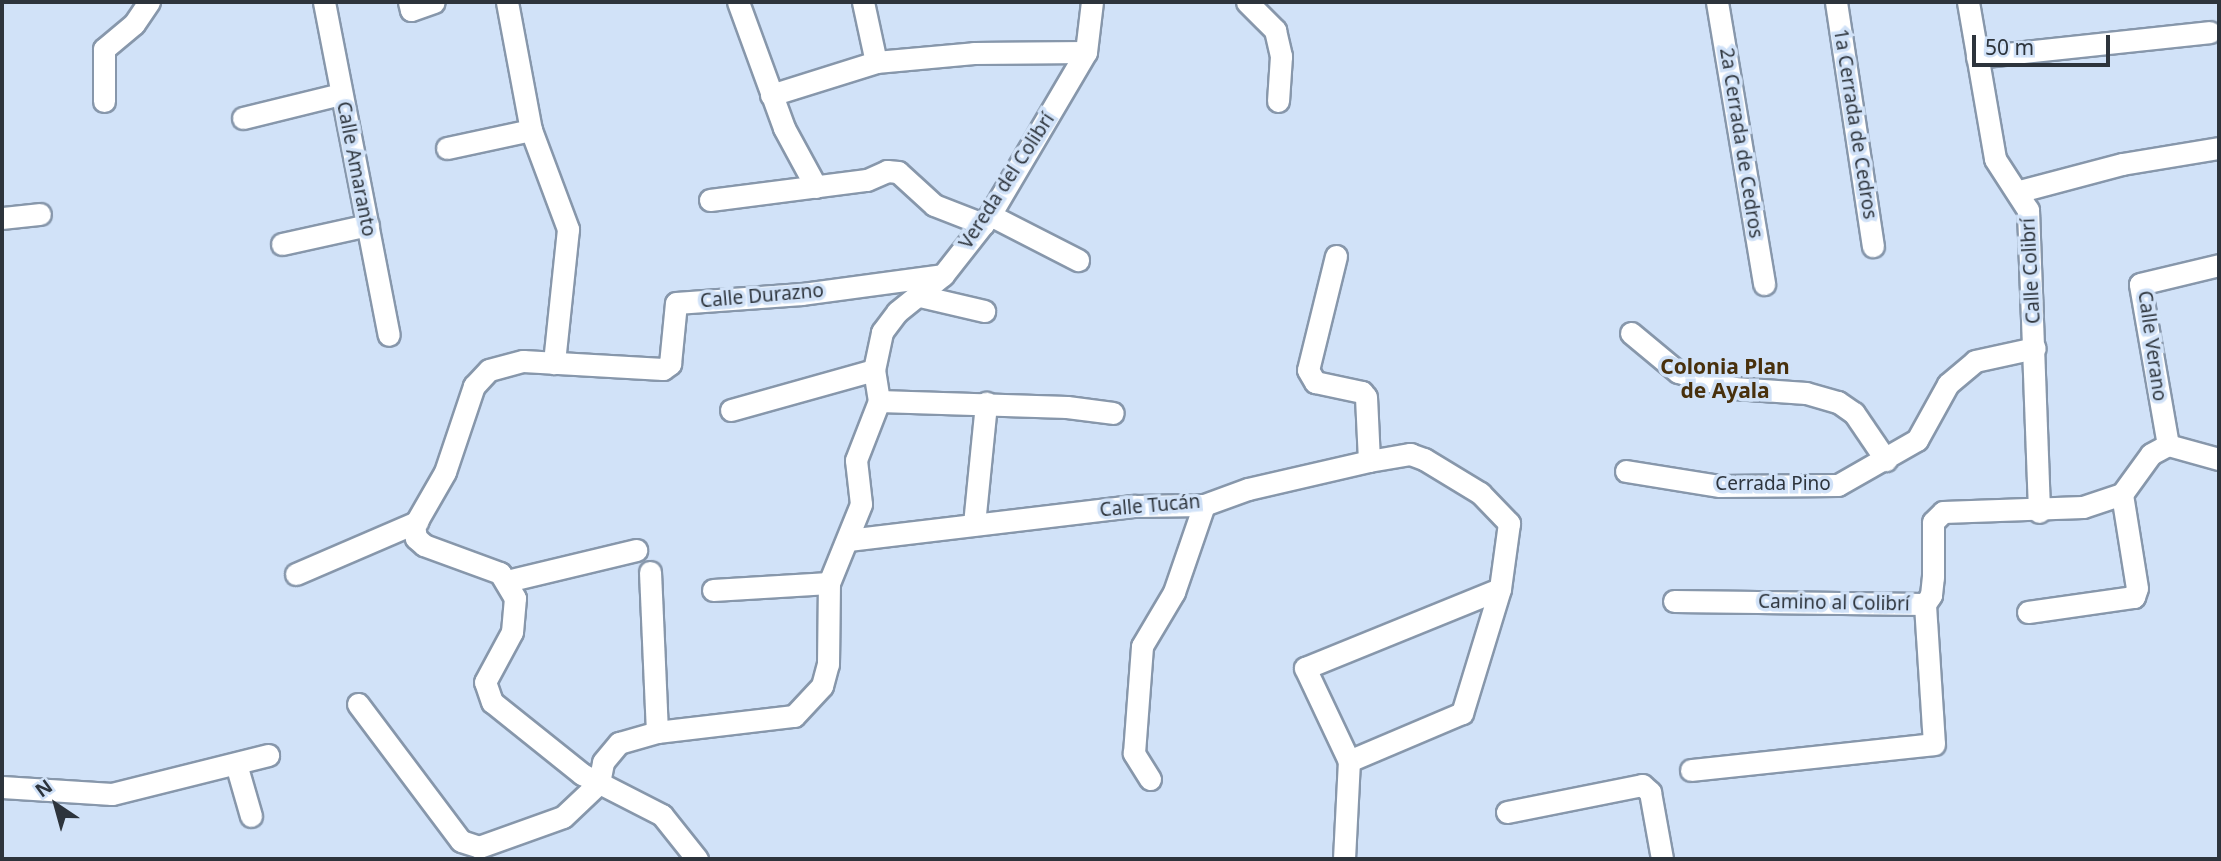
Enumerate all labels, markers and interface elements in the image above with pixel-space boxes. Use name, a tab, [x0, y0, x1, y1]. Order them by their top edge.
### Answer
scale bar	[1976, 21, 2114, 65]
street label: 1a Cerrada de Cedros	[1829, 27, 1881, 221]
text: 50 m	[1985, 33, 2034, 61]
street label: 2a Cerrada de Cedros	[1715, 46, 1767, 240]
street label: Calle Amaranto	[332, 100, 380, 238]
street label: Vereda del Colibrí	[955, 109, 1059, 253]
street label: Calle Colibrí	[2017, 218, 2045, 324]
street label: Calle Durazno	[699, 279, 825, 313]
street label: Calle Verano	[2133, 289, 2171, 403]
district label: Colonia Plan de Ayala	[1660, 353, 1790, 403]
street label: Cerrada Pino	[1715, 473, 1831, 495]
street label: Calle Tucán	[1099, 490, 1201, 522]
street label: Camino al Colibrí	[1758, 590, 1910, 616]
north arrow	[21, 770, 91, 840]
text: N	[30, 773, 58, 803]

